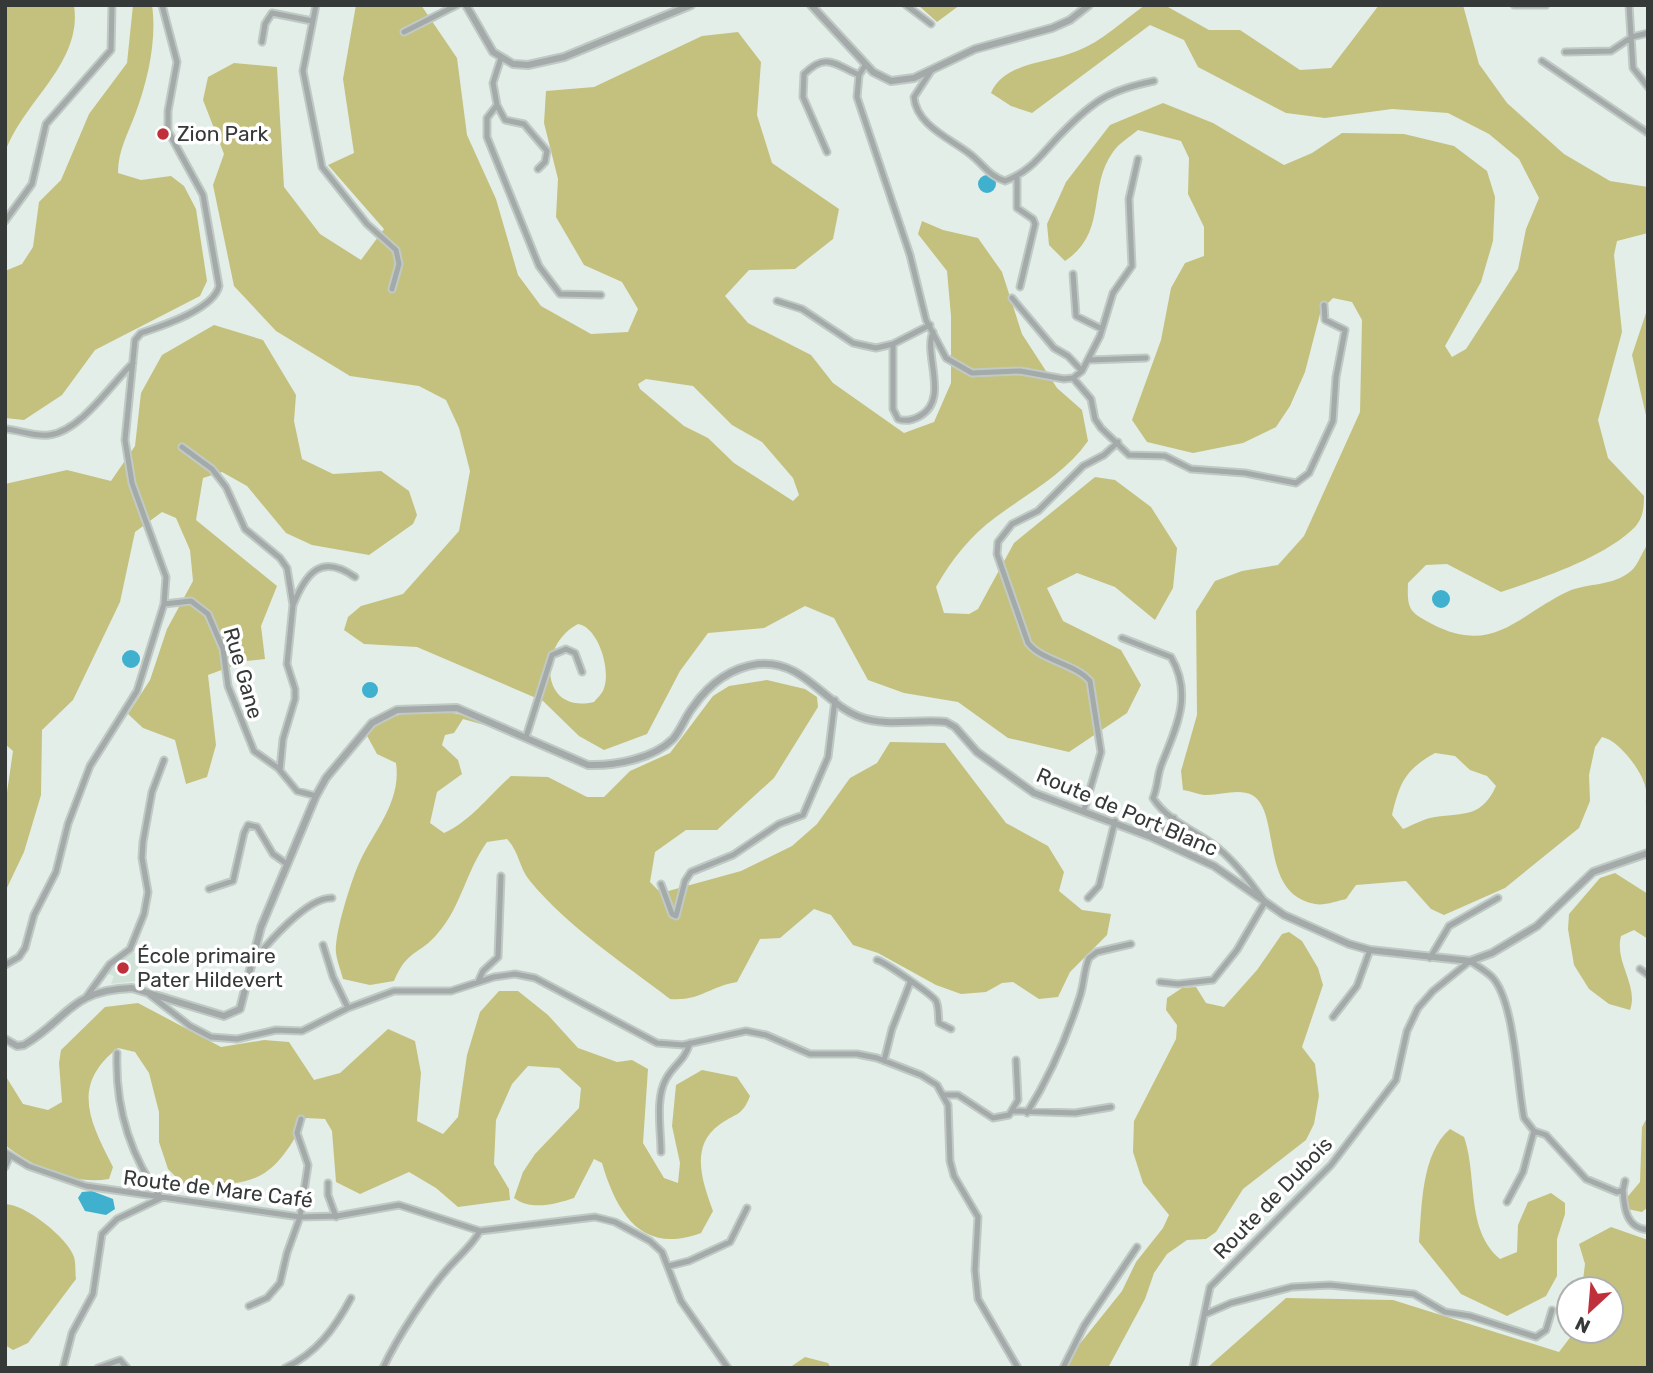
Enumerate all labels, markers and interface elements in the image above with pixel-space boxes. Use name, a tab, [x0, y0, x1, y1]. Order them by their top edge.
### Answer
place label: Zion Park	[177, 121, 268, 146]
marker: Zion Park	[155, 126, 171, 142]
street label: Rue Gane	[219, 624, 268, 721]
street label: Route de Port Blanc	[1033, 762, 1222, 861]
place label: École primaire Pater Hildevert	[137, 943, 283, 992]
marker: École primaire Pater Hildevert	[115, 960, 131, 976]
street label: Route de Dubois	[1208, 1131, 1337, 1264]
street label: Route de Mare Café	[122, 1164, 314, 1213]
north arrow	[1555, 1275, 1625, 1345]
text: N	[1572, 1311, 1594, 1338]

